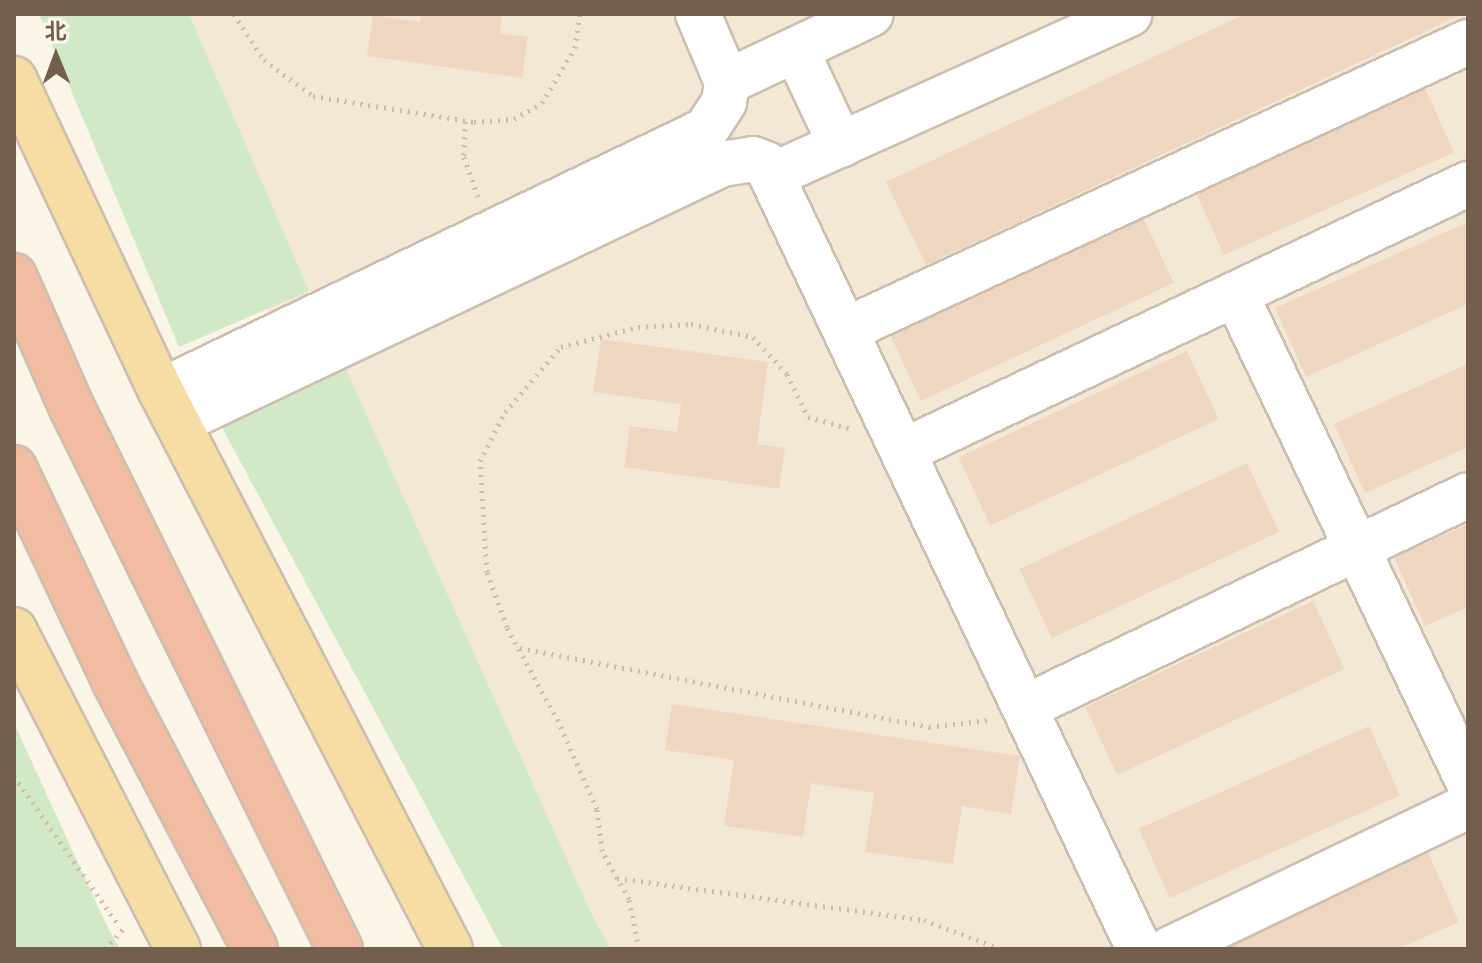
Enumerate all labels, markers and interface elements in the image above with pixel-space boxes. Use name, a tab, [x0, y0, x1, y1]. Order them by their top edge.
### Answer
north arrow	[16, 16, 96, 96]
text: 北	[44, 18, 67, 45]

